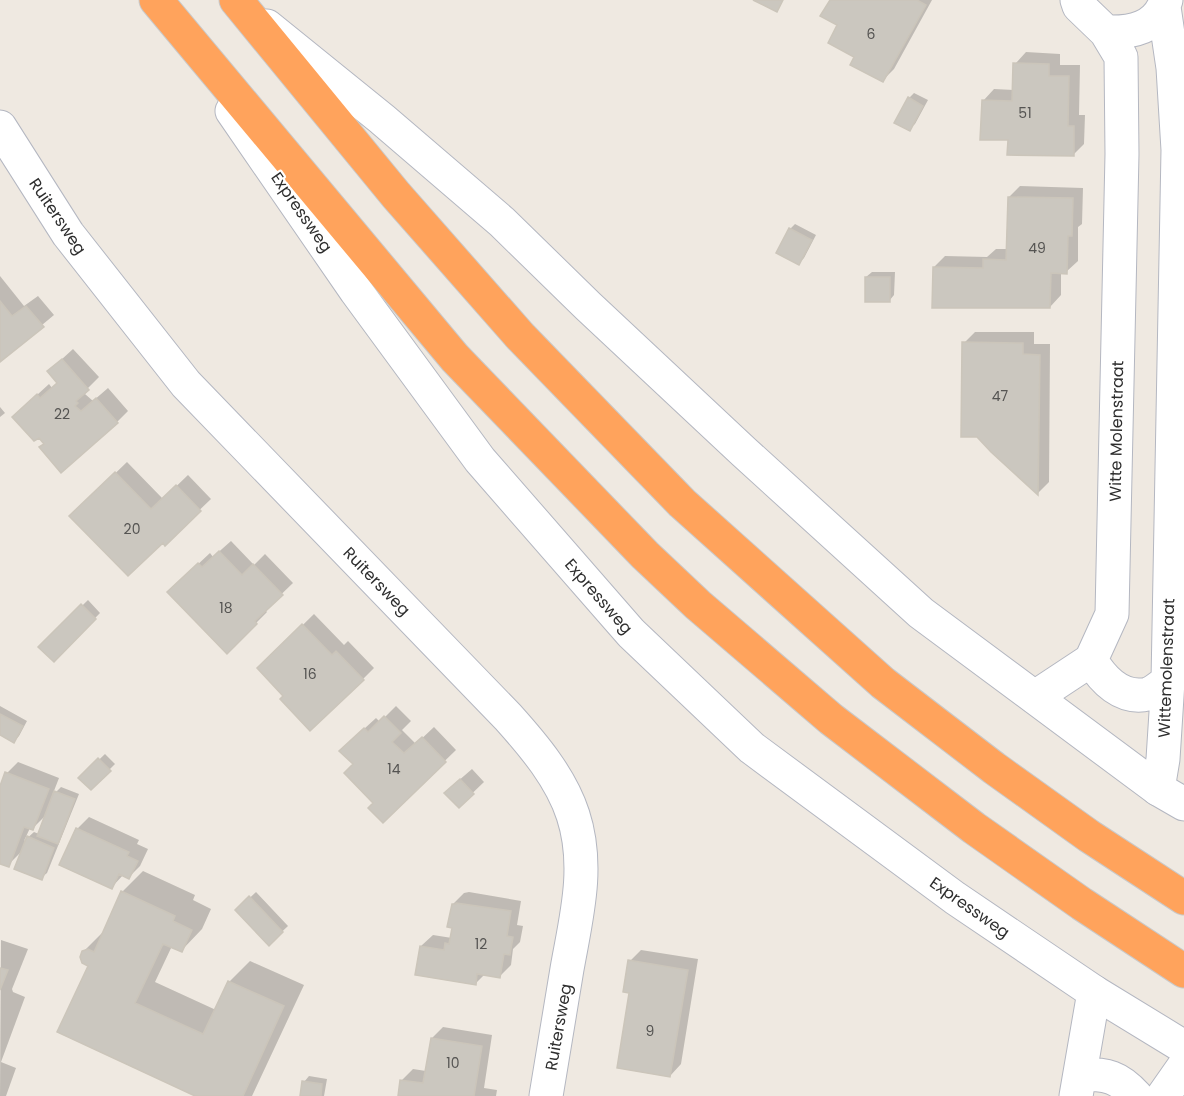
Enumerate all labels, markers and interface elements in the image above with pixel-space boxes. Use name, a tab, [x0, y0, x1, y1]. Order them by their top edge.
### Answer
house number: 6	[867, 24, 876, 44]
house number: 51	[1018, 103, 1032, 123]
street label: Expressweg	[265, 168, 338, 257]
street label: Ruitersweg	[23, 173, 92, 259]
house number: 49	[1028, 238, 1046, 258]
street label: Witte Molenstraat	[1104, 360, 1129, 502]
house number: 47	[992, 386, 1009, 406]
house number: 22	[54, 404, 70, 424]
house number: 20	[124, 519, 140, 539]
street label: Ruitersweg	[338, 542, 415, 621]
street label: Expressweg	[559, 554, 638, 639]
house number: 18	[219, 598, 233, 618]
street label: Wittemolenstraat	[1153, 598, 1180, 738]
house number: 16	[303, 664, 317, 684]
house number: 14	[387, 759, 401, 779]
street label: Expressweg	[925, 871, 1014, 944]
house number: 12	[475, 934, 487, 954]
street label: Ruitersweg	[540, 982, 577, 1072]
house number: 9	[646, 1021, 654, 1041]
house number: 10	[446, 1053, 460, 1073]

